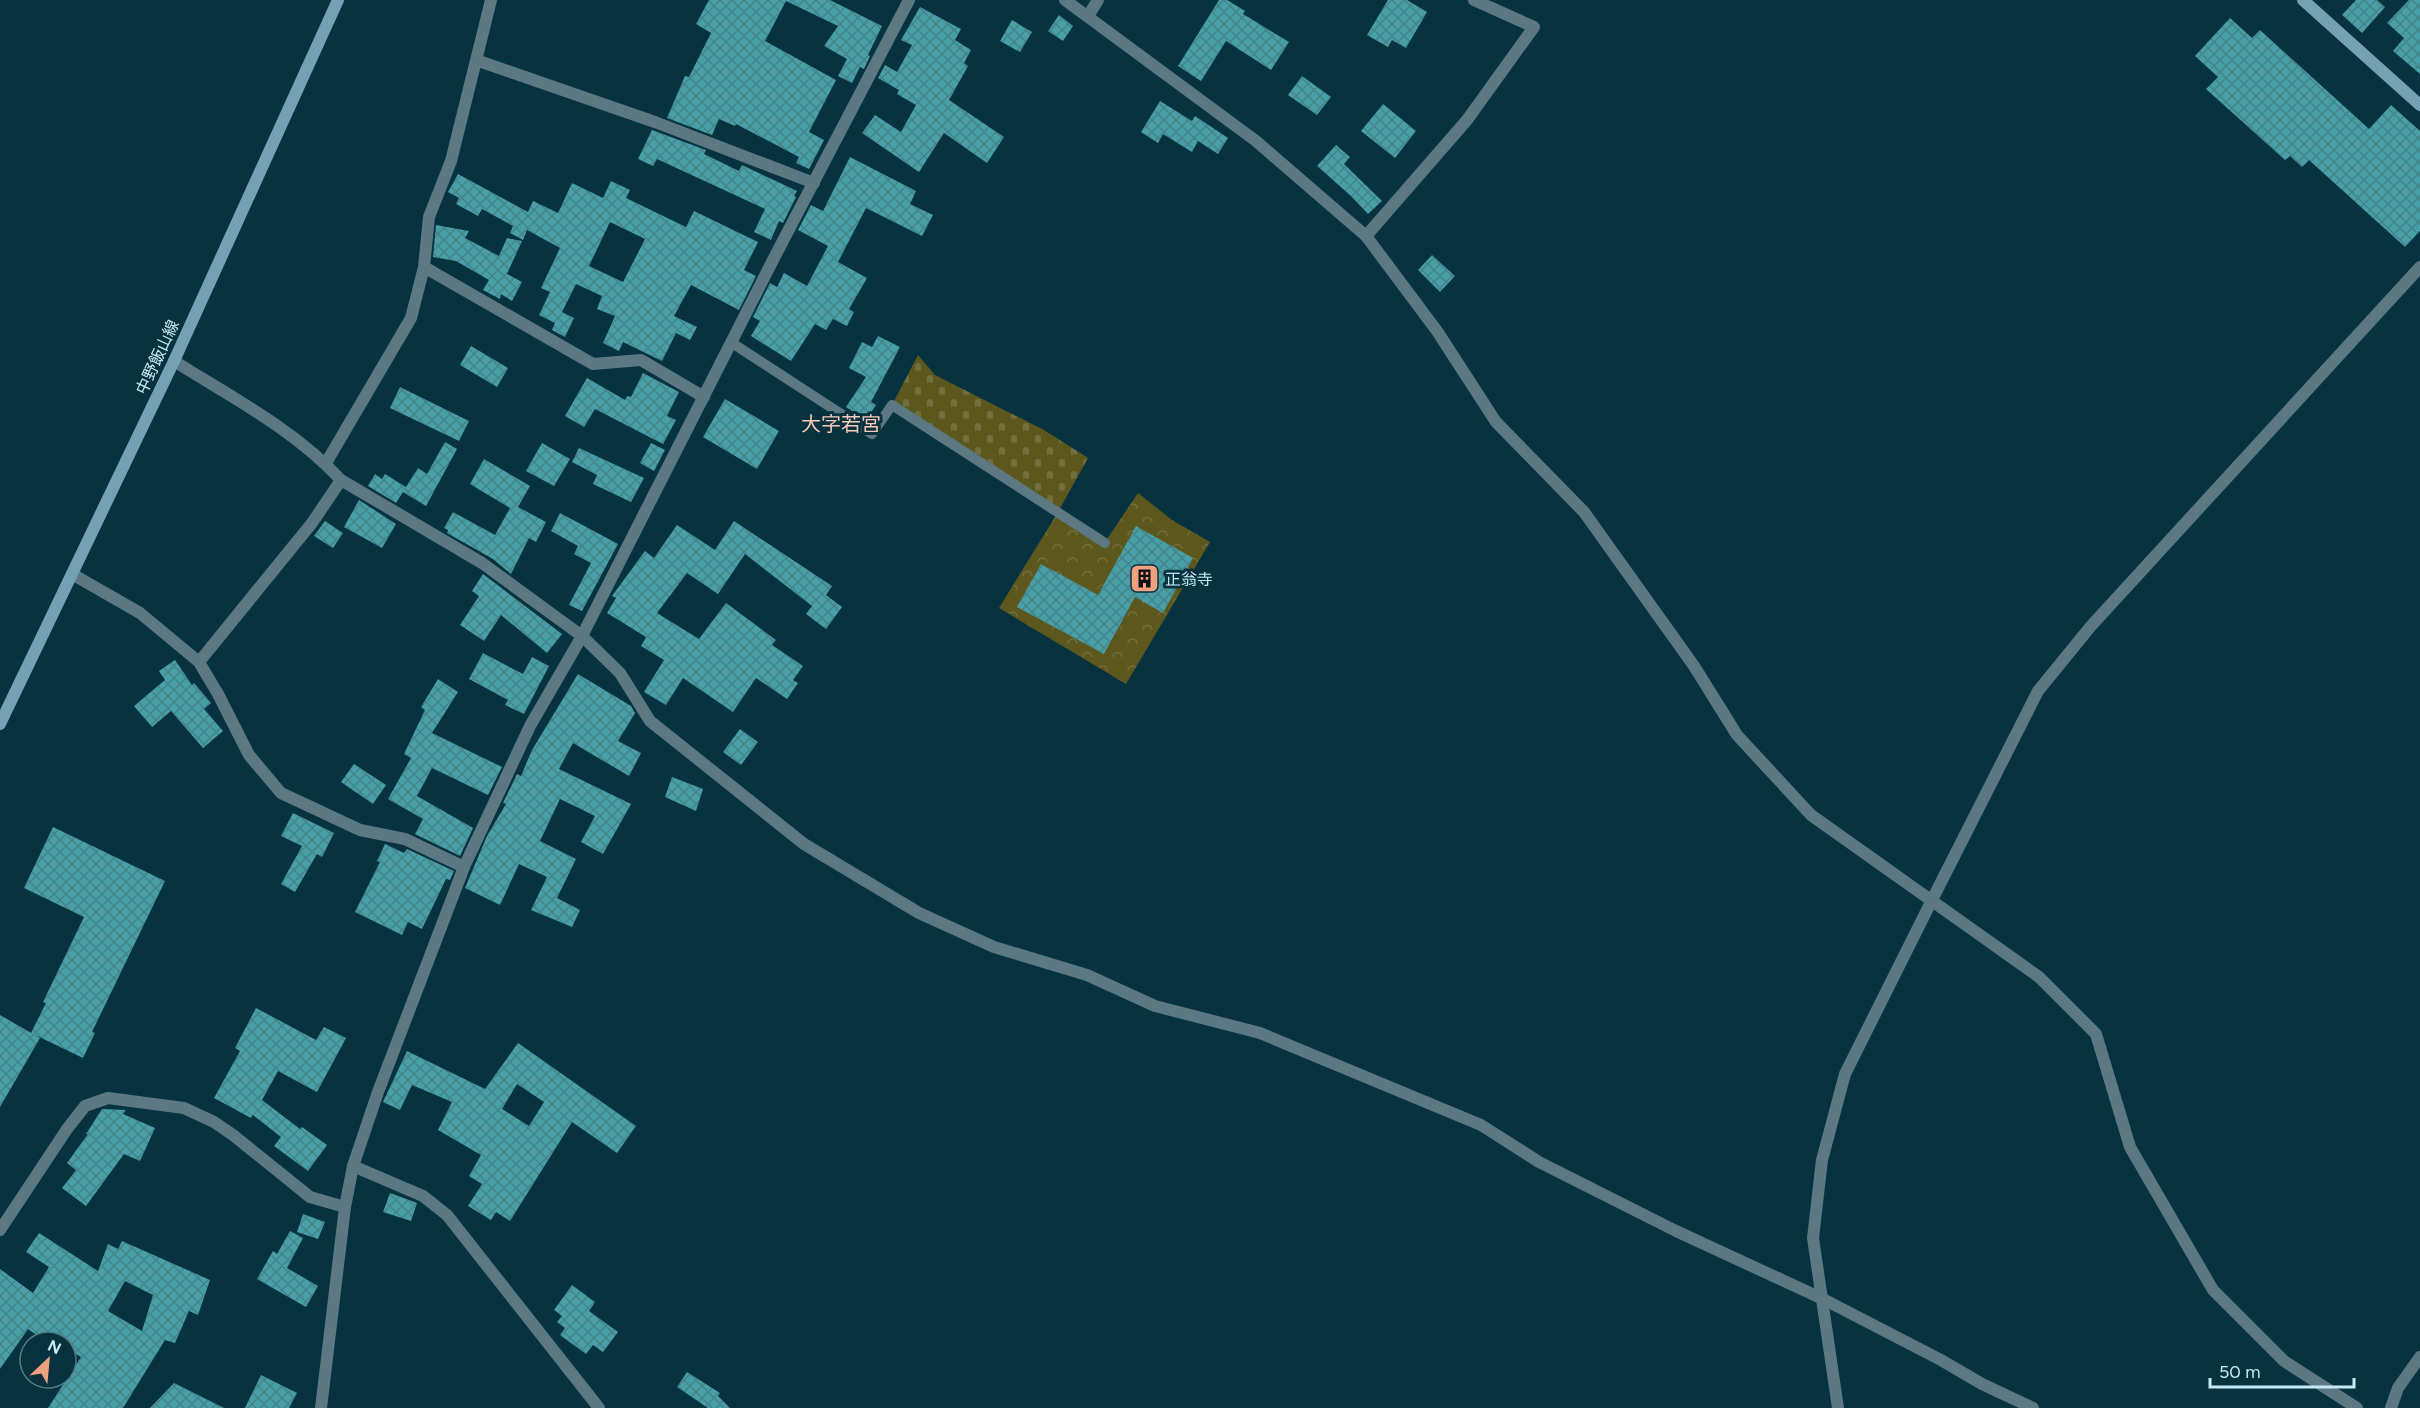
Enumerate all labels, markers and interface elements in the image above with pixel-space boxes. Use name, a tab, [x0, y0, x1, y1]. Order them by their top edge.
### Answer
street label: 中野飯山線	[132, 317, 183, 397]
district label: 大字若宮	[801, 412, 881, 436]
building icon: 正翁寺	[1128, 563, 1160, 595]
place label: 正翁寺	[1165, 570, 1213, 589]
north arrow	[18, 1330, 78, 1390]
text: N	[45, 1336, 64, 1358]
scale bar	[2210, 1351, 2354, 1389]
text: 50 m	[2219, 1361, 2261, 1383]

